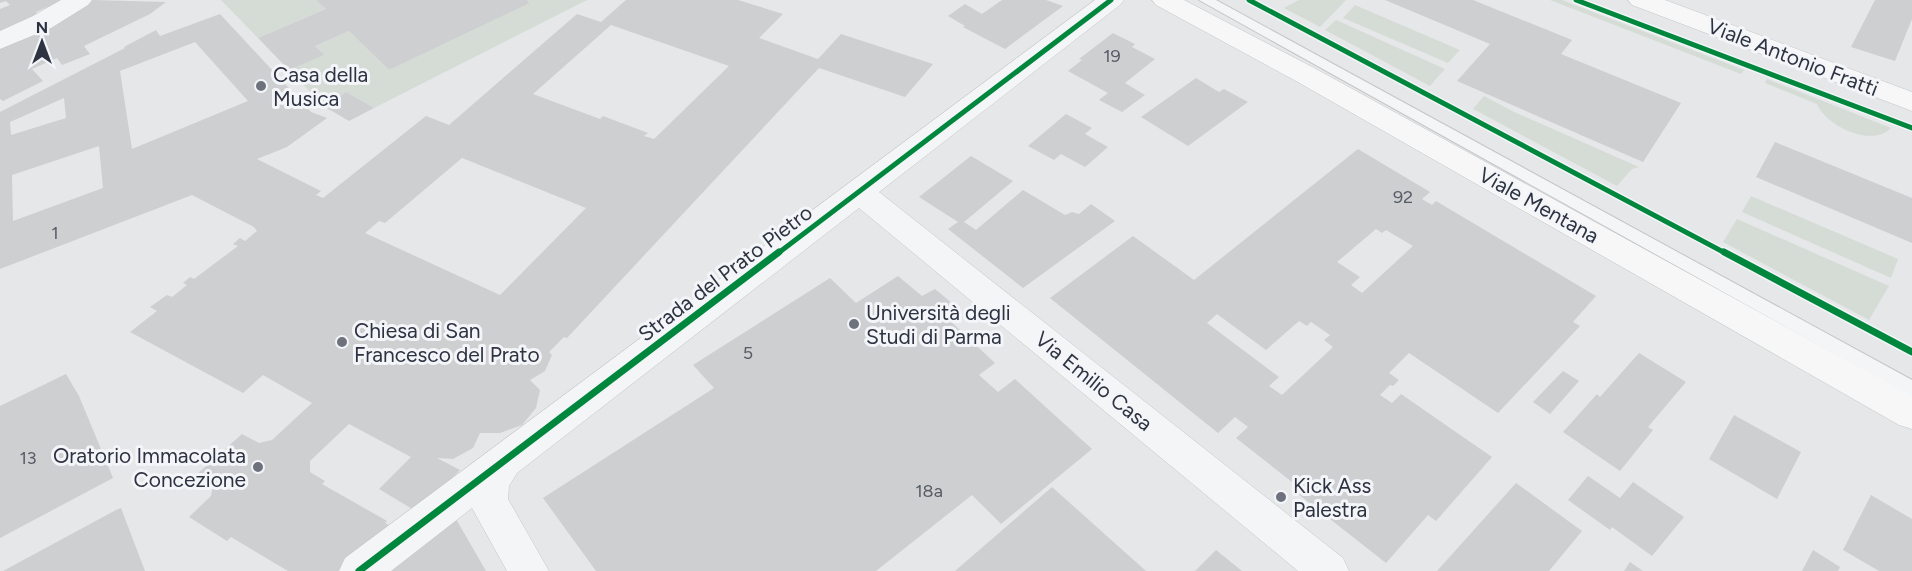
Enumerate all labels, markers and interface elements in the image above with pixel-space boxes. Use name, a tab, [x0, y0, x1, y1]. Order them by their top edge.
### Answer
north arrow	[12, 12, 72, 72]
street label: Viale Antonio Fratti	[1704, 13, 1882, 101]
text: N	[36, 18, 48, 37]
house number: 19	[1103, 45, 1121, 67]
place label: Casa della Musica	[273, 62, 368, 111]
marker: Casa della Musica	[254, 79, 268, 93]
street label: Viale Mentana	[1475, 162, 1603, 248]
house number: 92	[1393, 186, 1413, 208]
street label: Strada del Prato Pietro	[633, 199, 817, 347]
house number: 1	[51, 222, 59, 244]
place label: Università degli Studi di Parma	[866, 300, 1011, 349]
marker: Università degli Studi di Parma	[847, 317, 861, 331]
place label: Chiesa di San Francesco del Prato	[354, 318, 540, 367]
street label: Via Emilio Casa	[1030, 326, 1158, 436]
marker: Chiesa di San Francesco del Prato	[335, 335, 349, 349]
house number: 5	[743, 342, 753, 364]
place label: Oratorio Immacolata Concezione	[53, 443, 246, 492]
house number: 13	[19, 447, 37, 469]
marker: Oratorio Immacolata Concezione	[251, 460, 265, 474]
place label: Kick Ass Palestra	[1293, 473, 1371, 522]
house number: 18a	[915, 480, 943, 502]
marker: Kick Ass Palestra	[1274, 490, 1288, 504]

